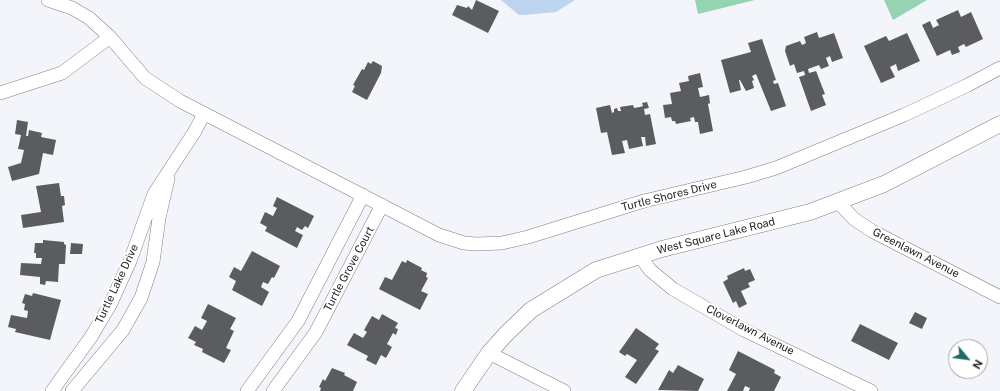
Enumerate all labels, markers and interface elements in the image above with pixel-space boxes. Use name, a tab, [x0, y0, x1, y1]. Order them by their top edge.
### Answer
street label: Turtle Shores Drive	[620, 178, 718, 214]
street label: West Square Lake Road	[656, 215, 776, 257]
street label: Turtle Grove Court	[321, 224, 377, 314]
street label: Greenlawn Avenue	[870, 225, 962, 281]
street label: Turtle Lake Drive	[93, 242, 141, 326]
street label: Cloverlawn Avenue	[704, 302, 796, 358]
north arrow	[948, 339, 988, 379]
text: N	[970, 358, 985, 371]

